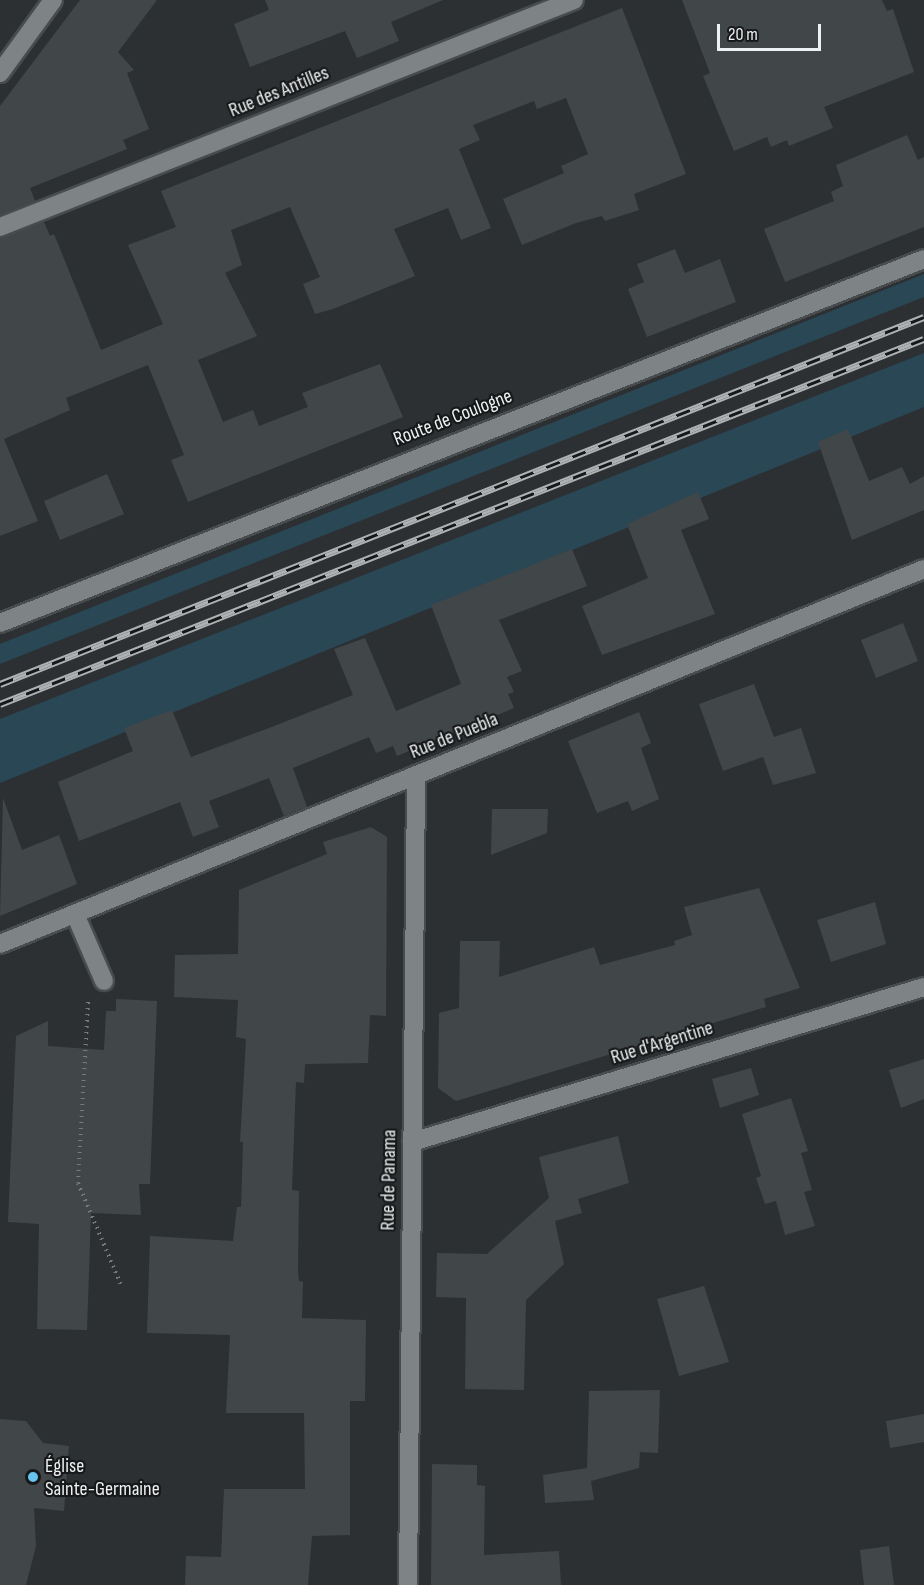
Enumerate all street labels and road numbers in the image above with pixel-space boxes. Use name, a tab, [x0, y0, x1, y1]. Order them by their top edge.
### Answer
street label: Rue des Antilles	[226, 61, 332, 123]
street label: Route de Coulogne	[390, 384, 516, 452]
street label: Rue de Puebla	[406, 707, 502, 765]
street label: Rue d'Argentine	[608, 1016, 716, 1070]
street label: Rue de Panama	[376, 1129, 402, 1231]

